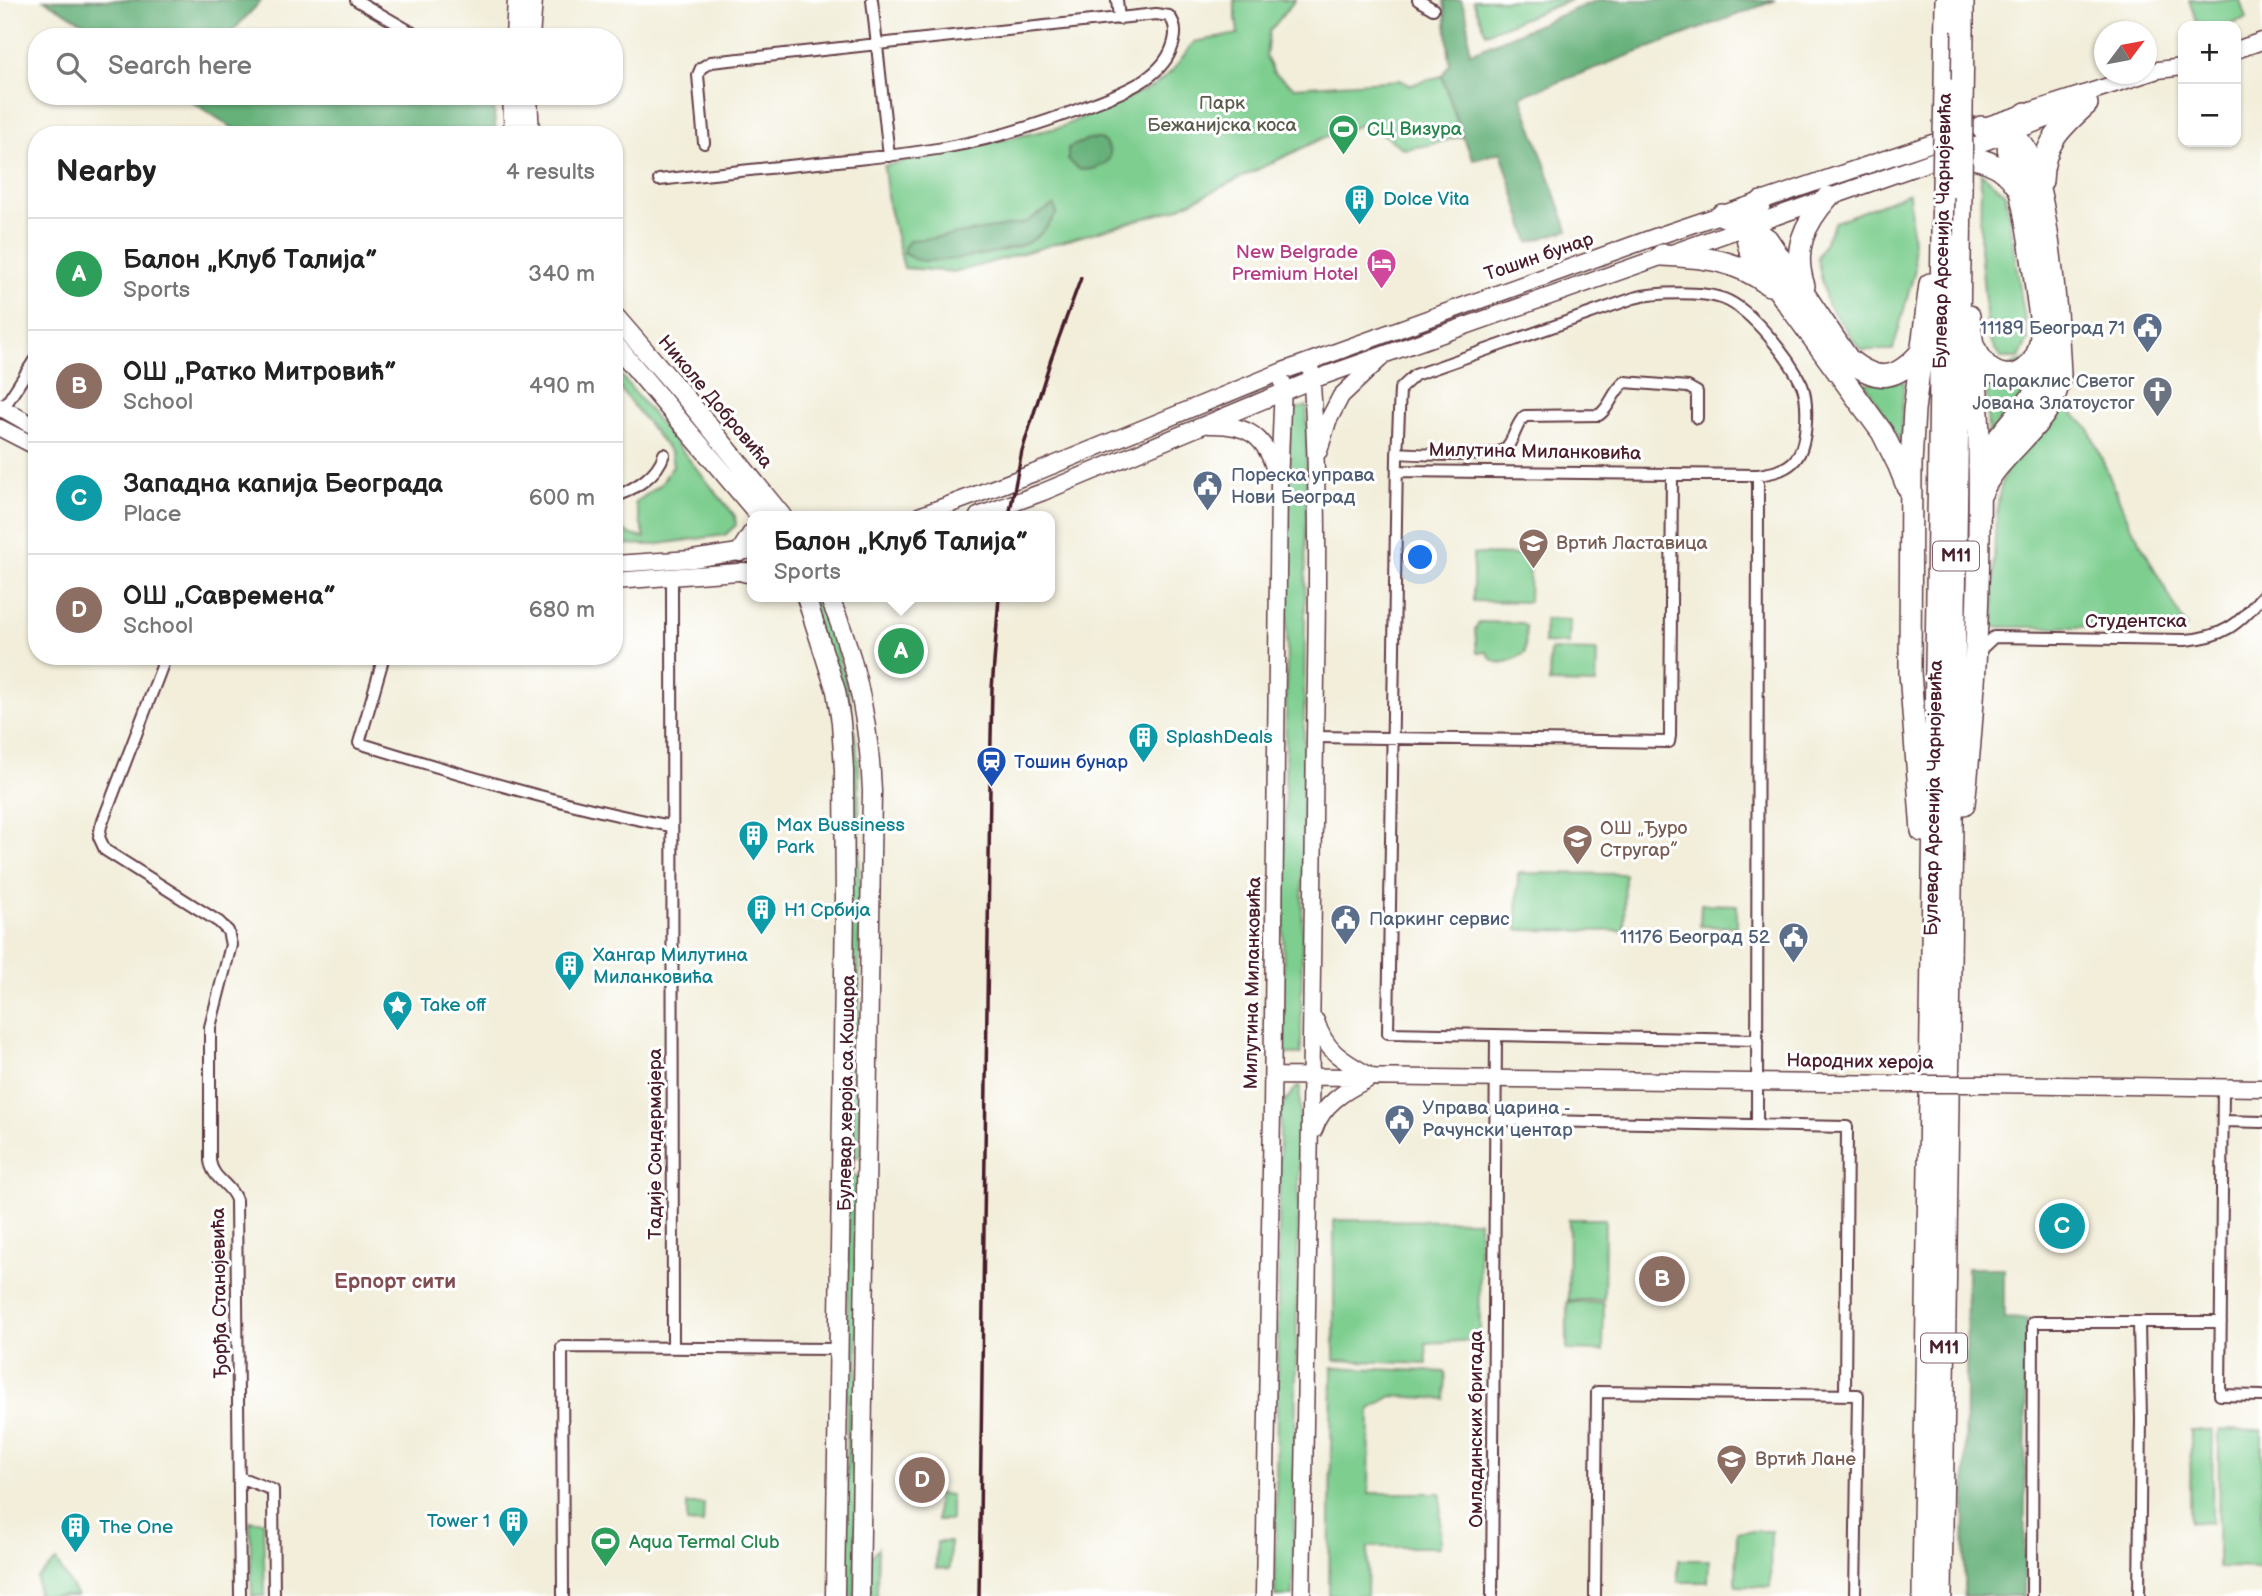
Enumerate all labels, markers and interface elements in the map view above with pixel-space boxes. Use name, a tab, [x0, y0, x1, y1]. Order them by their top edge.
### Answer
north arrow	[2094, 21, 2157, 84]
map controls	[2178, 21, 2241, 147]
button: +	[2178, 21, 2241, 84]
search box	[28, 28, 623, 105]
icon: search	[52, 48, 90, 86]
text: Search here	[108, 51, 252, 82]
button: −	[2178, 84, 2241, 147]
park label: Парк Бежанијска коса	[1147, 92, 1297, 137]
street label: Булевар Арсенија Чарнојевића	[1929, 93, 1957, 369]
sports icon: СЦ Визура	[1327, 112, 1361, 156]
place label: СЦ Визура	[1367, 118, 1462, 141]
text: Nearby	[56, 154, 156, 190]
text: 4 results	[506, 158, 595, 186]
building icon: Dolce Vita	[1343, 182, 1377, 226]
place label: Dolce Vita	[1383, 188, 1470, 211]
street label: Тошин бунар	[1481, 227, 1597, 286]
place label: New Belgrade Premium Hotel	[1231, 241, 1358, 286]
text: Балон „Клуб Талија”	[123, 245, 378, 276]
hotel icon: New Belgrade Premium Hotel	[1364, 246, 1398, 290]
text: A	[72, 260, 86, 288]
text: 340 m	[528, 260, 595, 288]
text: Sports	[123, 276, 190, 304]
public building icon: 11189 Београд 71	[2131, 311, 2165, 355]
place label: 11189 Београд 71	[1980, 317, 2125, 340]
street label: Николе Добровића	[653, 331, 777, 473]
text: ОШ „Ратко Митровић”	[123, 357, 397, 388]
place label: Параклис Светог Јована Златоустог	[1972, 370, 2136, 415]
text: B	[71, 372, 87, 400]
text: 490 m	[529, 372, 595, 400]
church icon: Параклис Светог Јована Златоустог	[2141, 375, 2175, 419]
text: School	[123, 388, 193, 416]
street label: Милутина Миланковића	[1428, 439, 1642, 465]
place label: Пореска управа Нови Београд	[1231, 464, 1375, 509]
text: Западна капија Београда	[123, 469, 443, 500]
public building icon: Пореска управа Нови Београд	[1191, 469, 1225, 513]
text: C	[71, 484, 87, 512]
text: 600 m	[529, 484, 595, 512]
text: Place	[123, 500, 181, 528]
popup	[747, 511, 1055, 602]
school or university icon: Вртић Ластавица	[1516, 526, 1550, 570]
text: Балон „Клуб Талија”	[774, 527, 1028, 558]
place label: Вртић Ластавица	[1556, 532, 1708, 555]
your location	[1403, 540, 1437, 574]
road number: M11	[1933, 542, 1979, 570]
text: Sports	[774, 558, 841, 586]
text: ОШ „Савремена”	[123, 581, 336, 612]
text: D	[71, 596, 87, 624]
text: 680 m	[529, 596, 595, 624]
street label: Студентска	[2085, 610, 2187, 633]
text: School	[123, 612, 193, 640]
pin: A	[878, 625, 924, 677]
street label: Булевар Арсенија Чарнојевића	[1920, 660, 1948, 936]
building icon: SplashDeals	[1126, 720, 1160, 764]
place label: SplashDeals	[1166, 726, 1273, 749]
station icon: Тошин бунар	[974, 745, 1008, 789]
place label: Тошин бунар	[1014, 751, 1128, 774]
place label: Max Bussiness Park	[776, 814, 905, 859]
place label: ОШ „Ђуро Стругар”	[1600, 817, 1688, 862]
building icon: Max Bussiness Park	[736, 819, 770, 863]
school or university icon: ОШ „Ђуро Стругар”	[1560, 822, 1594, 866]
street label: Милутина Миланковића	[1240, 876, 1266, 1090]
building icon: Н1 Србија	[744, 893, 778, 937]
place label: Н1 Србија	[784, 899, 871, 922]
public building icon: Паркинг сервис	[1329, 902, 1363, 946]
place label: Паркинг сервис	[1369, 908, 1510, 931]
public building icon: 11176 Београд 52	[1776, 920, 1810, 964]
place label: 11176 Београд 52	[1620, 926, 1771, 949]
place label: Хангар Милутина Миланковића	[593, 944, 748, 989]
building icon: Хангар Милутина Миланковића	[553, 949, 587, 993]
street label: Булевар хероја са Кошара	[833, 975, 861, 1211]
place icon: Take off	[380, 988, 414, 1032]
place label: Take off	[420, 994, 487, 1017]
street label: Тадије Сондермајера	[644, 1048, 667, 1240]
street label: Народних хероја	[1786, 1049, 1934, 1075]
place label: Управа царина - Рачунски центар	[1422, 1097, 1573, 1142]
public building icon: Управа царина - Рачунски центар	[1382, 1102, 1416, 1146]
pin: C	[2039, 1200, 2085, 1252]
street label: Ђорђа Станојевића	[207, 1207, 233, 1379]
pin: B	[1639, 1253, 1685, 1305]
district label: Ерпорт сити	[334, 1269, 456, 1294]
street label: Омладинских бригада	[1465, 1330, 1488, 1528]
road number: M11	[1921, 1334, 1967, 1363]
school or university icon: Вртић Лане	[1715, 1442, 1749, 1486]
place label: Вртић Лане	[1755, 1448, 1856, 1471]
pin: D	[899, 1454, 945, 1506]
building icon: Tower 1	[496, 1504, 530, 1548]
building icon: The One	[59, 1510, 93, 1554]
place label: Tower 1	[427, 1510, 490, 1533]
place label: The One	[99, 1516, 173, 1539]
sports icon: Aqua Termal Club	[589, 1525, 623, 1569]
place label: Aqua Termal Club	[629, 1531, 780, 1554]

